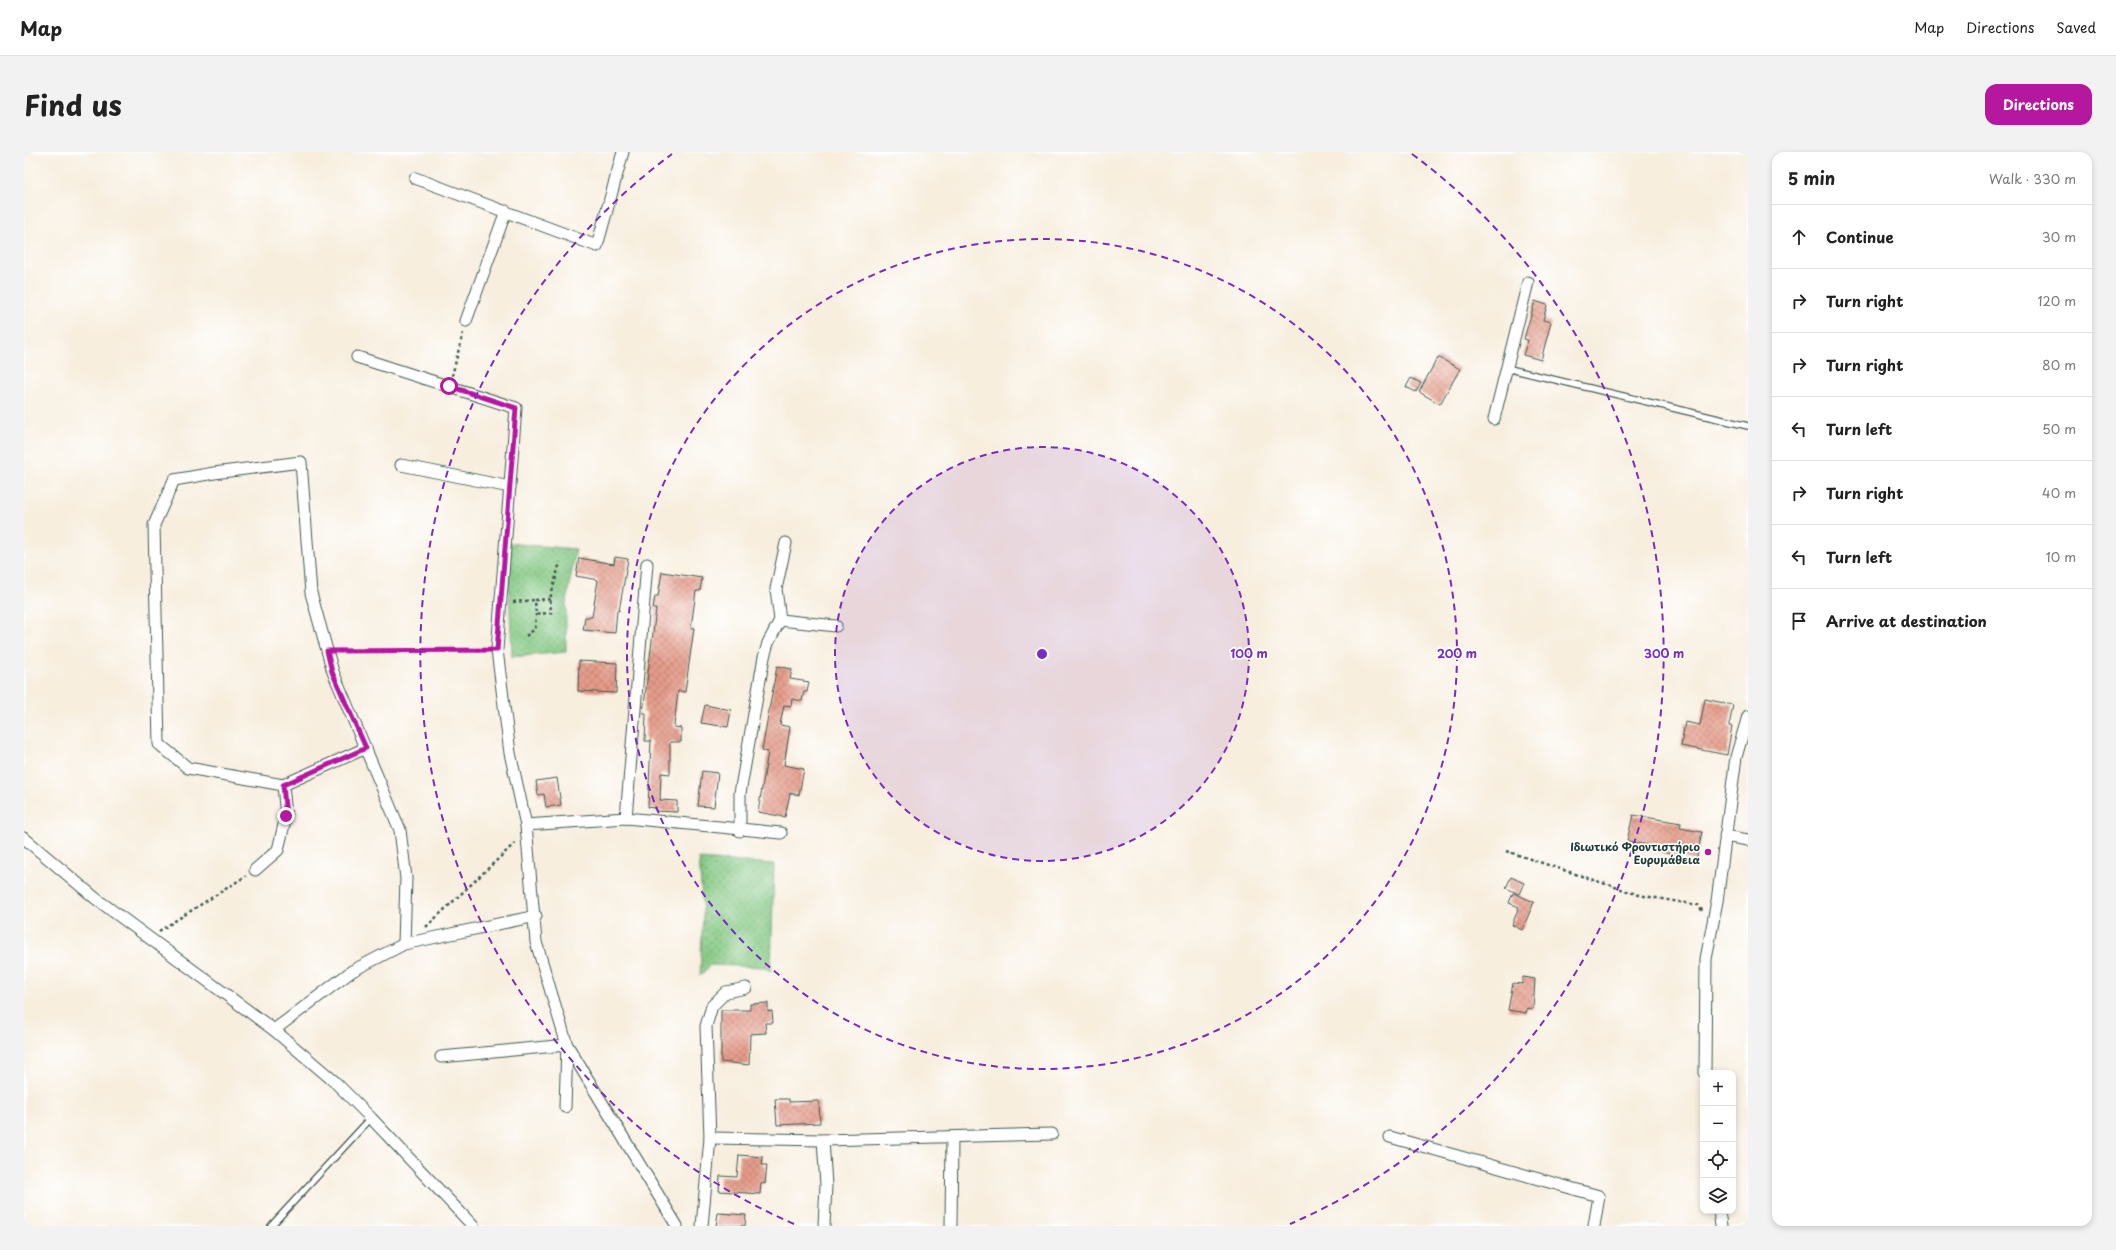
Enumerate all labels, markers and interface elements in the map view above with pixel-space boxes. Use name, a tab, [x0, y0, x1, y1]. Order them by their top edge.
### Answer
text: Map	[20, 14, 62, 42]
text: Map	[1914, 17, 1944, 38]
text: Directions	[1966, 17, 2034, 38]
text: Saved	[2056, 17, 2096, 38]
text: Find us	[24, 83, 122, 126]
button: Directions	[1985, 84, 2092, 125]
text: 5 min	[1788, 165, 1835, 191]
text: Walk · 330 m	[1989, 169, 2076, 188]
text: Continue	[1826, 225, 1894, 248]
icon: ahead	[1788, 226, 1810, 248]
text: 30 m	[2042, 227, 2076, 246]
text: Turn right	[1826, 289, 1903, 312]
icon: right	[1788, 290, 1810, 312]
text: 120 m	[2037, 291, 2076, 310]
text: Turn right	[1826, 353, 1903, 376]
icon: right	[1788, 354, 1810, 376]
text: 80 m	[2042, 355, 2076, 374]
route start	[440, 377, 458, 395]
text: Turn left	[1826, 417, 1892, 440]
icon: left	[1788, 418, 1810, 440]
text: 50 m	[2042, 419, 2076, 438]
text: Turn right	[1826, 481, 1903, 504]
icon: right	[1788, 482, 1810, 504]
text: 40 m	[2042, 483, 2076, 502]
text: Turn left	[1826, 545, 1892, 568]
icon: left	[1788, 546, 1810, 568]
text: 10 m	[2046, 547, 2076, 566]
text: Arrive at destination	[1826, 609, 1987, 632]
icon: arrive	[1788, 610, 1810, 632]
text: 100 m	[1230, 644, 1268, 662]
text: 200 m	[1437, 644, 1477, 662]
text: 300 m	[1644, 644, 1684, 662]
centre of rings	[1035, 647, 1049, 661]
route end	[277, 807, 295, 825]
place label: Ιδιωτικό Φροντιστήριο Ευρυμάθεια	[1570, 838, 1701, 868]
marker: Ιδιωτικό Φροντιστήριο Ευρυμάθεια	[1703, 847, 1713, 857]
map controls	[1700, 1070, 1736, 1214]
button: +	[1700, 1070, 1736, 1106]
button: −	[1700, 1106, 1736, 1142]
button: locate	[1700, 1142, 1736, 1178]
button: layers	[1700, 1178, 1736, 1214]

